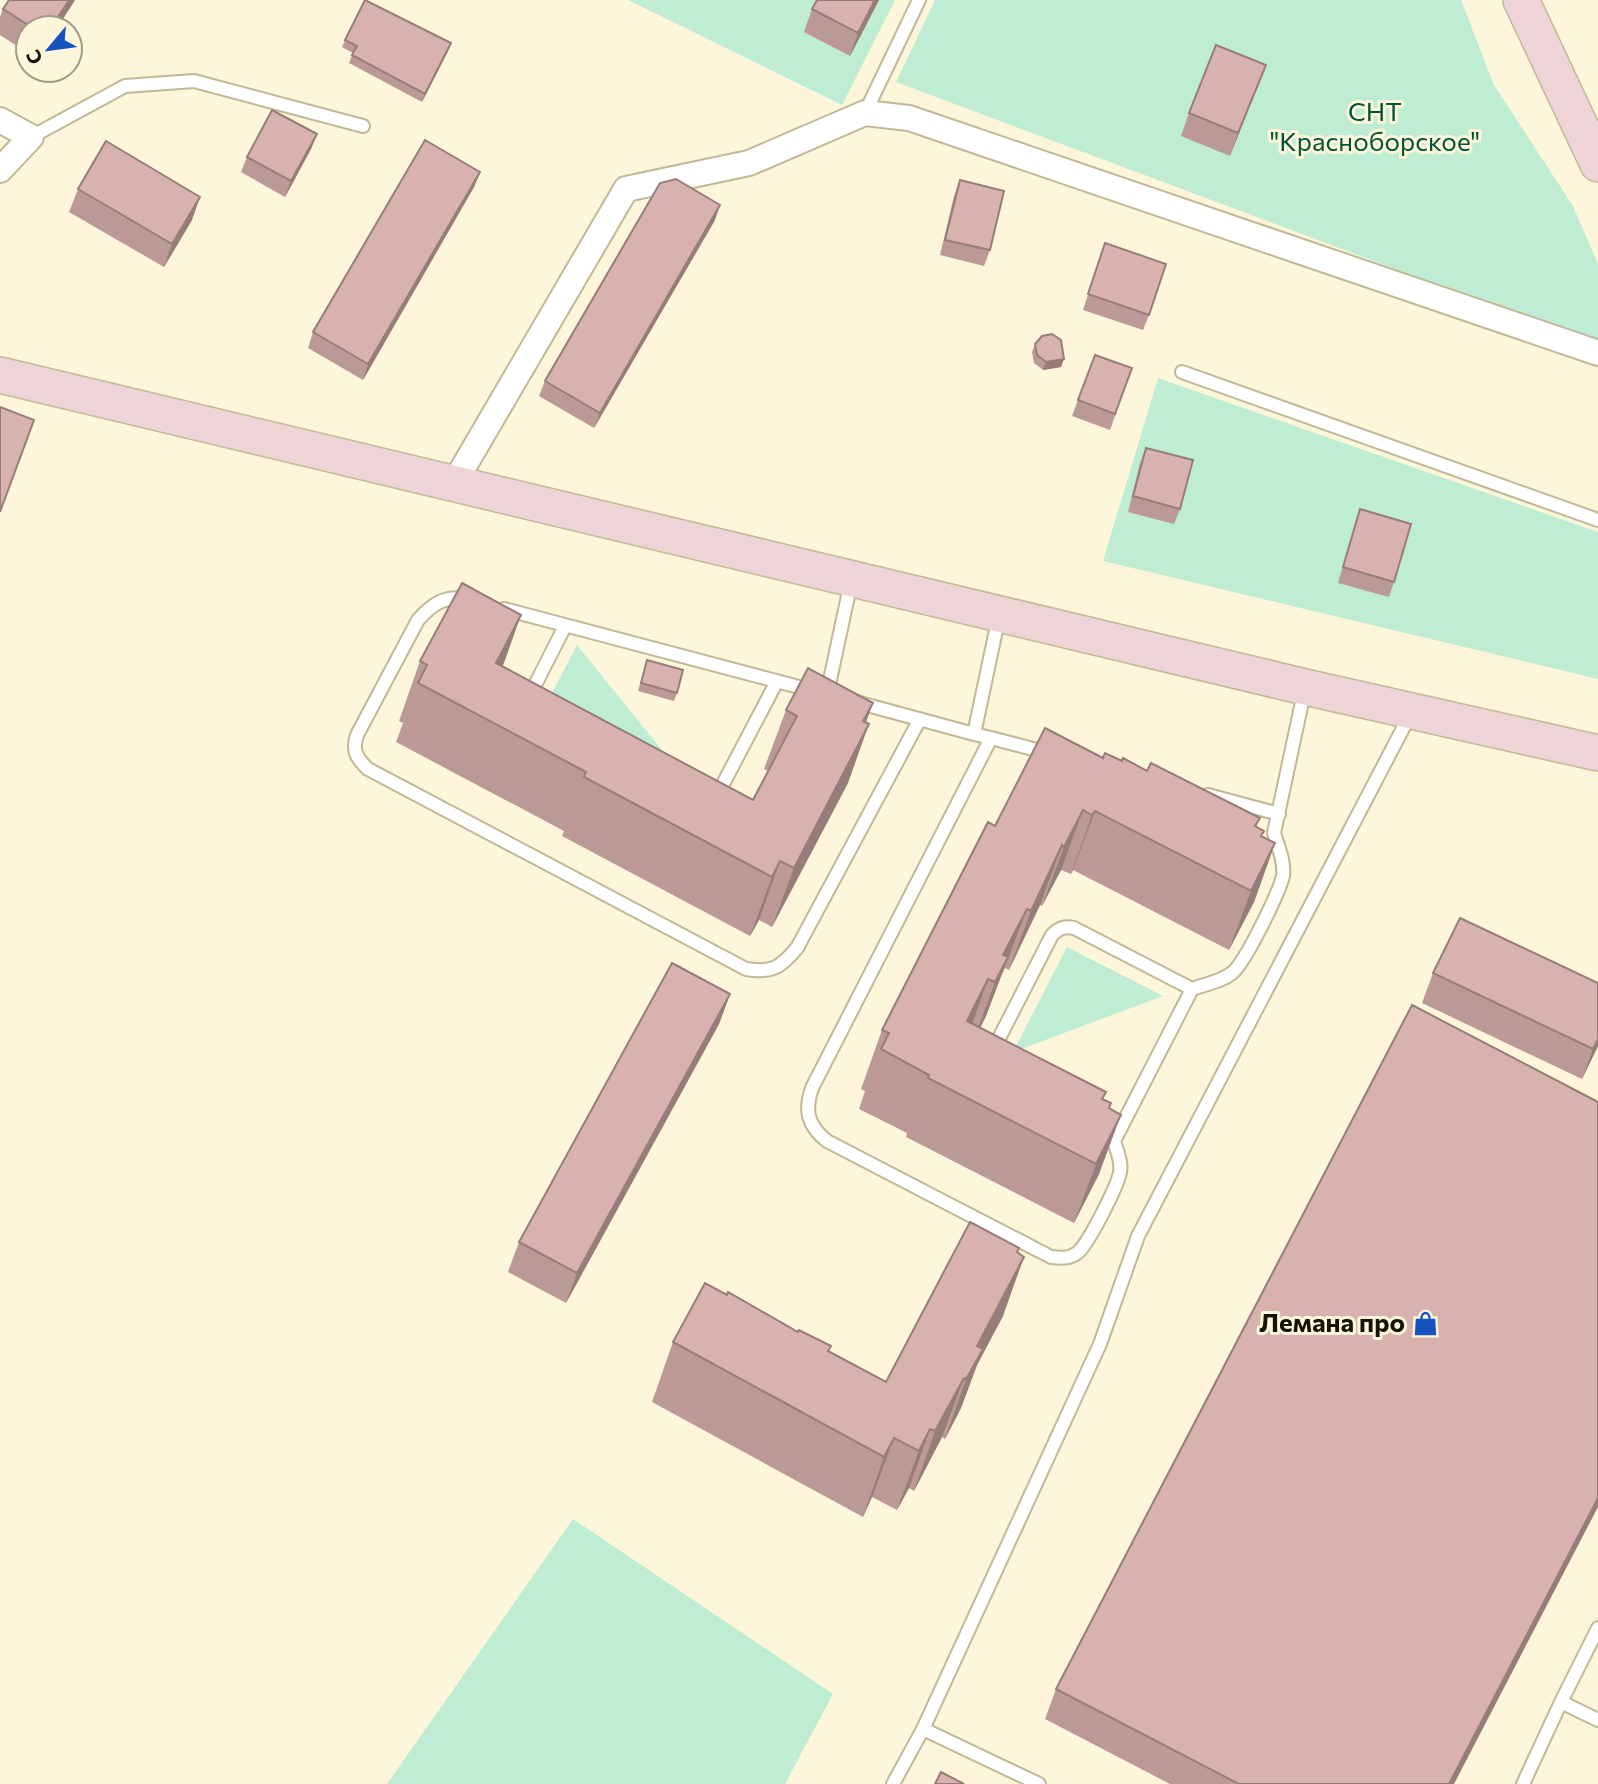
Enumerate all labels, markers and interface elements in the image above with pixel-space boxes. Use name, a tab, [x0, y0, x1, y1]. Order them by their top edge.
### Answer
north arrow	[14, 14, 84, 84]
text: С	[20, 46, 47, 69]
park label: СНТ "Красноборское"	[1270, 95, 1480, 156]
place label: Лемана про	[1259, 1306, 1405, 1337]
shop icon: Лемана про	[1411, 1309, 1439, 1337]

